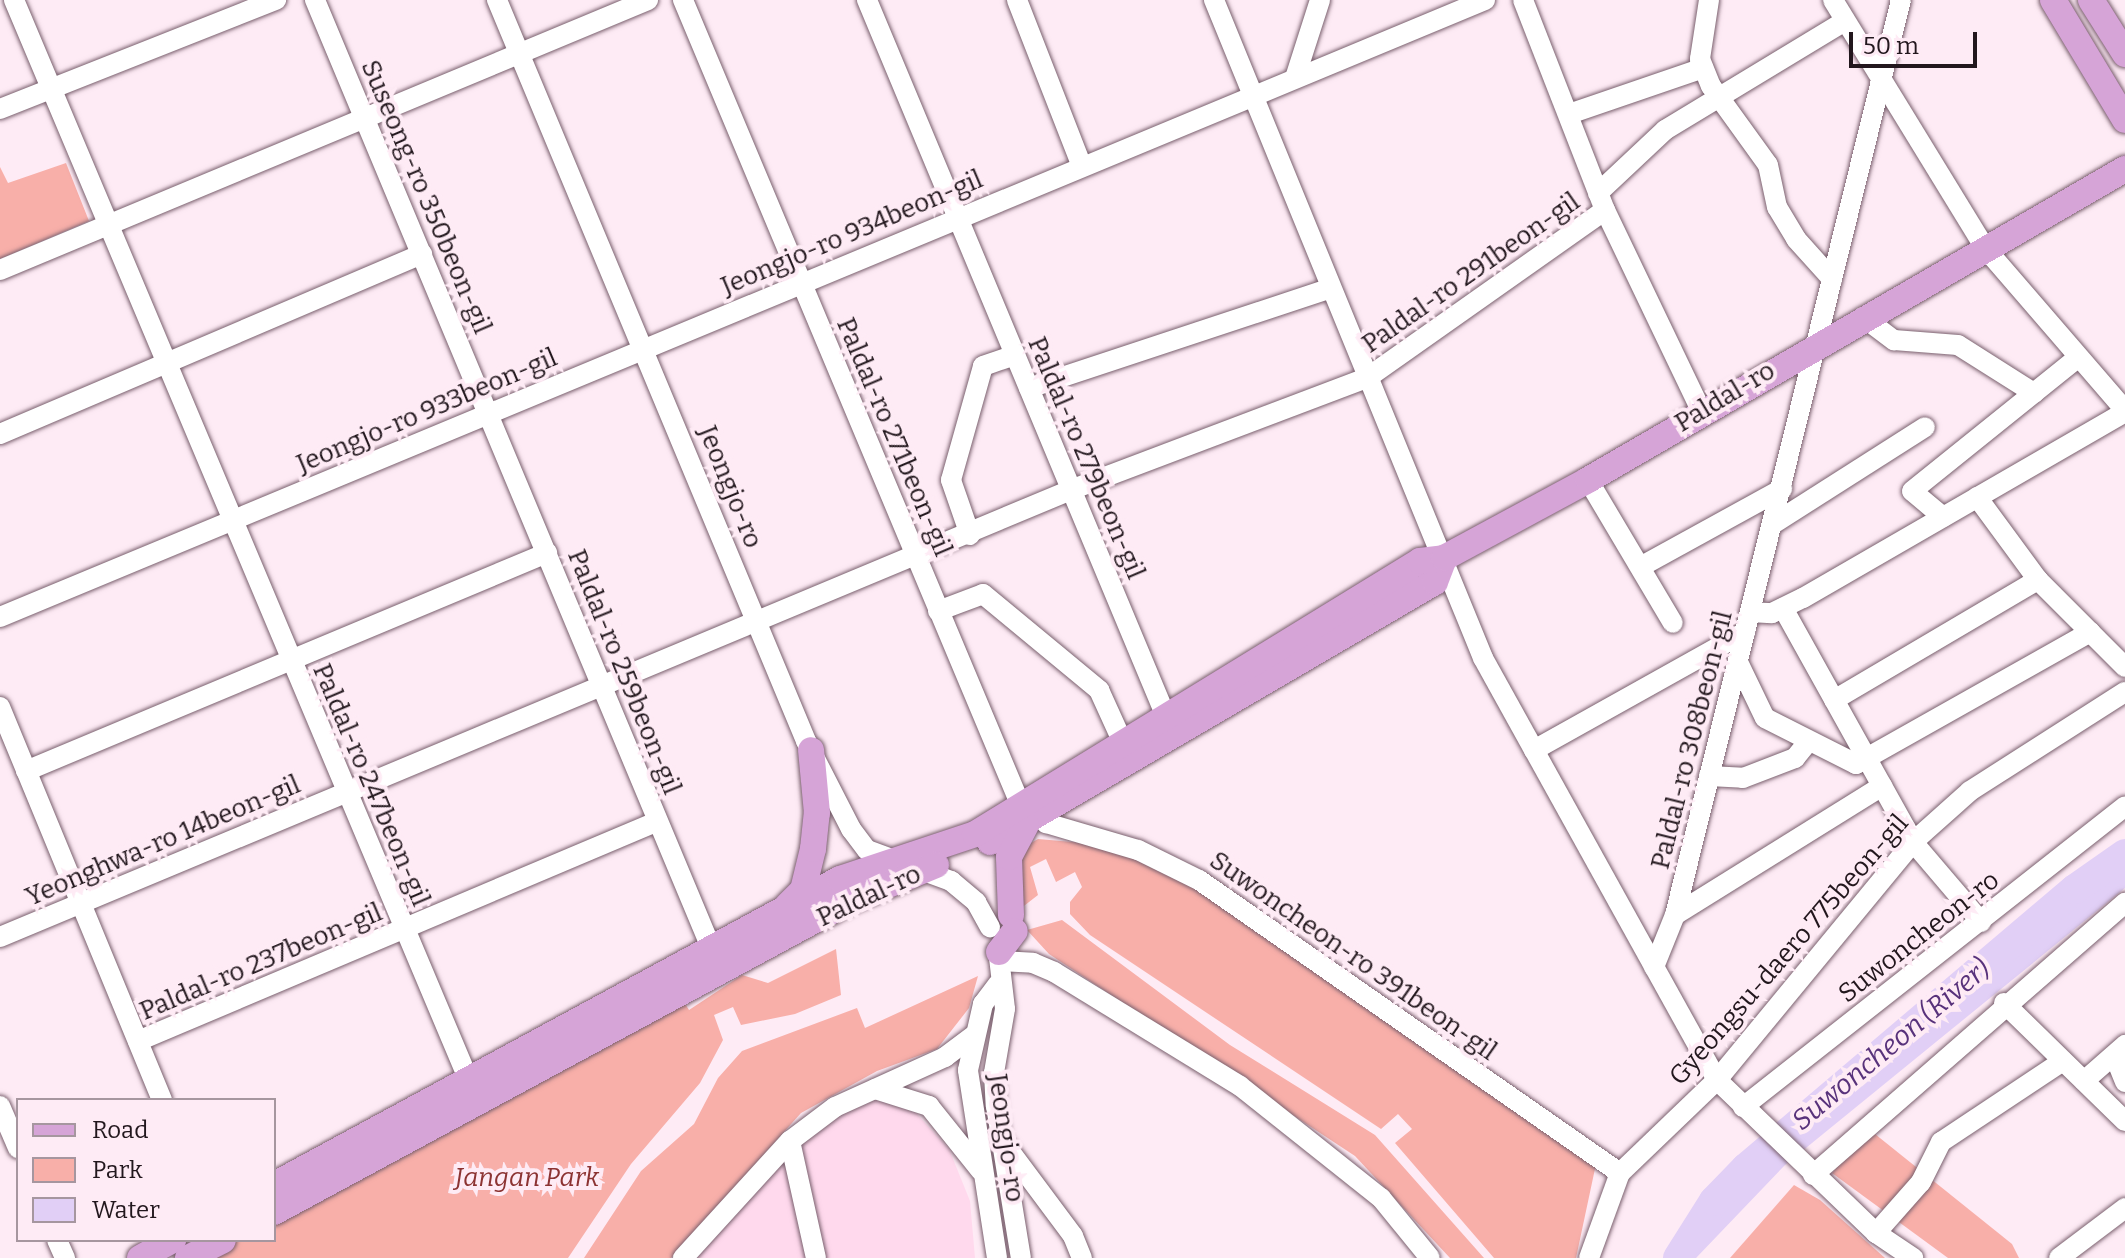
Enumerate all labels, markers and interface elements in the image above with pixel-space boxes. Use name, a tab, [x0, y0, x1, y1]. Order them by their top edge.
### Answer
scale bar	[1853, 16, 1981, 66]
text: 50 m	[1863, 32, 1919, 60]
street label: Suseong-ro 350beon-gil	[354, 55, 498, 339]
street label: Jeongjo-ro 934beon-gil	[717, 164, 987, 302]
street label: Paldal-ro 291beon-gil	[1356, 186, 1586, 360]
street label: Paldal-ro 271beon-gil	[830, 313, 958, 561]
street label: Paldal-ro 279beon-gil	[1021, 332, 1151, 584]
street label: Jeongjo-ro 933beon-gil	[292, 342, 562, 480]
street label: Paldal-ro	[1669, 355, 1781, 439]
street label: Jeongjo-ro	[691, 421, 769, 553]
street label: Paldal-ro 259beon-gil	[561, 545, 687, 799]
street label: Paldal-ro 308beon-gil	[1645, 608, 1739, 872]
street label: Paldal-ro 247beon-gil	[306, 659, 436, 911]
street label: Yeonghwa-ro 14beon-gil	[21, 769, 305, 913]
street label: Gyeongsu-daero 775beon-gil	[1663, 808, 1915, 1092]
street label: Suwoncheon-ro 391beon-gil	[1204, 845, 1502, 1067]
street label: Paldal-ro	[812, 858, 926, 934]
street label: Suwoncheon-ro	[1833, 865, 2005, 1009]
street label: Paldal-ro 237beon-gil	[135, 897, 387, 1027]
water label: Suwoncheon (River)	[1785, 952, 1997, 1138]
street label: Jeongjo-ro	[982, 1072, 1030, 1204]
legend	[16, 1098, 276, 1242]
text: Road	[92, 1116, 148, 1144]
text: Park	[92, 1156, 143, 1184]
park label: Jangan Park	[455, 1162, 599, 1194]
text: Water	[92, 1196, 160, 1224]

